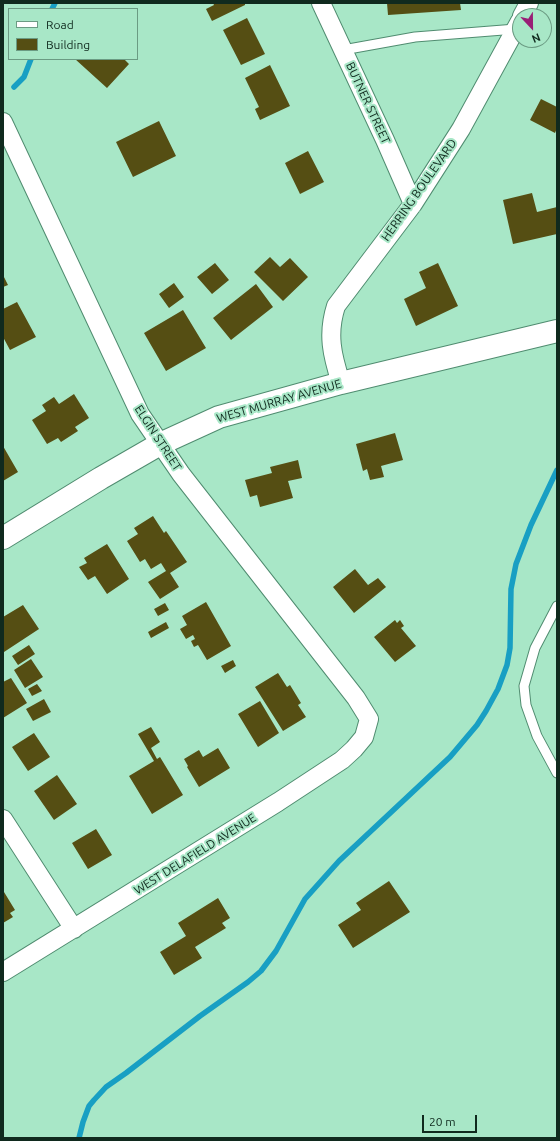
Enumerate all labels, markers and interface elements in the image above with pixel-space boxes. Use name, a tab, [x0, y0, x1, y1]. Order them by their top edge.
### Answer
legend	[8, 8, 138, 60]
north arrow	[512, 8, 552, 48]
text: Road	[46, 18, 74, 31]
text: N	[530, 31, 542, 45]
text: Building	[46, 38, 90, 51]
street label: BUTNER STREET	[343, 60, 393, 146]
street label: HERRING BOULEVARD	[378, 136, 460, 244]
street label: WEST MURRAY AVENUE	[215, 376, 343, 426]
street label: ELGIN STREET	[131, 402, 185, 474]
street label: WEST DELAFIELD AVENUE	[131, 810, 259, 898]
scale bar	[424, 1107, 479, 1133]
text: 20 m	[429, 1115, 456, 1128]

